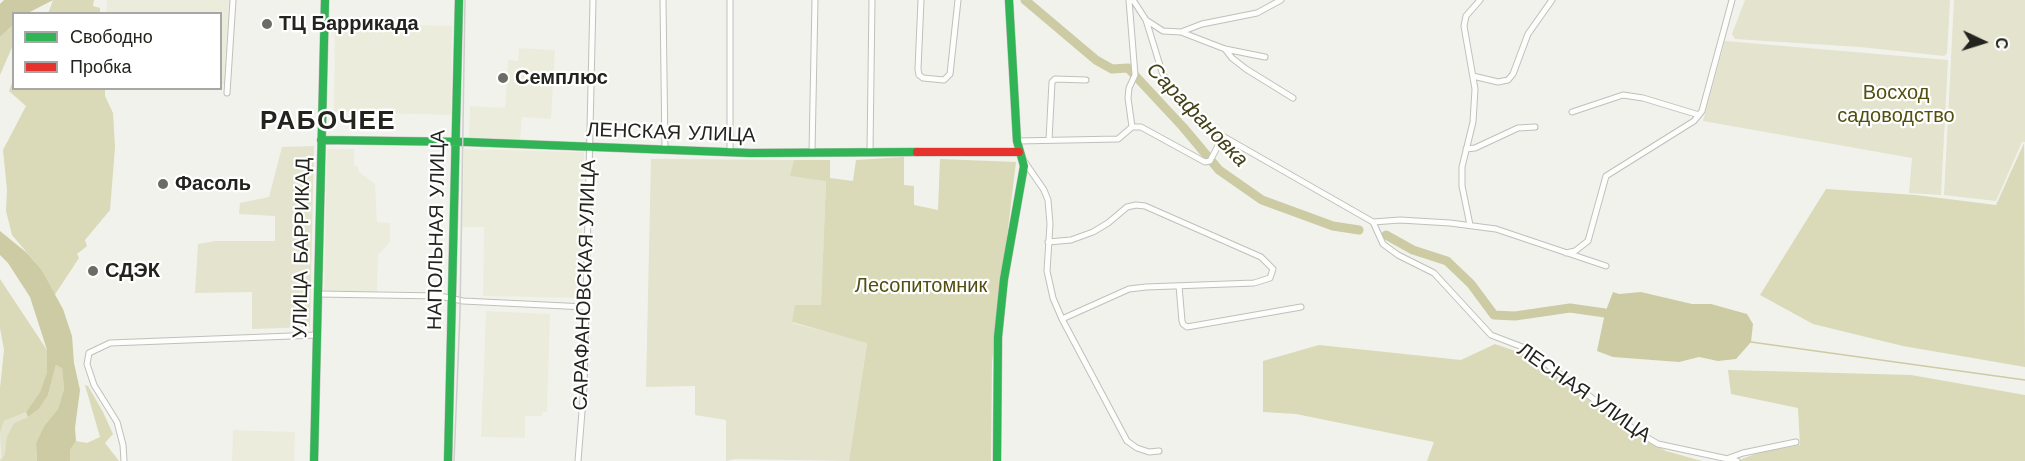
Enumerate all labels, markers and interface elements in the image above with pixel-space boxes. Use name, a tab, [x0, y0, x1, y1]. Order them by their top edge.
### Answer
legend	[12, 12, 222, 90]
place label: ТЦ Баррикада	[279, 12, 419, 36]
north arrow	[1953, 12, 2013, 72]
marker: ТЦ Баррикада	[260, 17, 274, 31]
text: Свободно	[70, 26, 153, 47]
text: С	[1992, 37, 2011, 50]
text: Пробка	[70, 56, 132, 77]
water label: Сарафановка	[1141, 58, 1253, 172]
place label: Семплюс	[515, 66, 608, 90]
marker: Семплюс	[496, 71, 510, 85]
park label: Восход садоводство	[1837, 81, 1955, 128]
district label: РАБОЧЕЕ	[260, 105, 396, 137]
street label: ЛЕНСКАЯ УЛИЦА	[586, 118, 756, 148]
street label: НАПОЛЬНАЯ УЛИЦА	[423, 130, 451, 330]
street label: УЛИЦА БАРРИКАД	[288, 157, 316, 339]
street label: САРАФАНОВСКАЯ УЛИЦА	[569, 159, 601, 411]
place label: Фасоль	[175, 172, 251, 196]
marker: Фасоль	[156, 177, 170, 191]
place label: СДЭК	[105, 259, 160, 283]
marker: СДЭК	[86, 264, 100, 278]
park label: Лесопитомник	[855, 274, 987, 298]
street label: ЛЕСНАЯ УЛИЦА	[1513, 338, 1655, 448]

